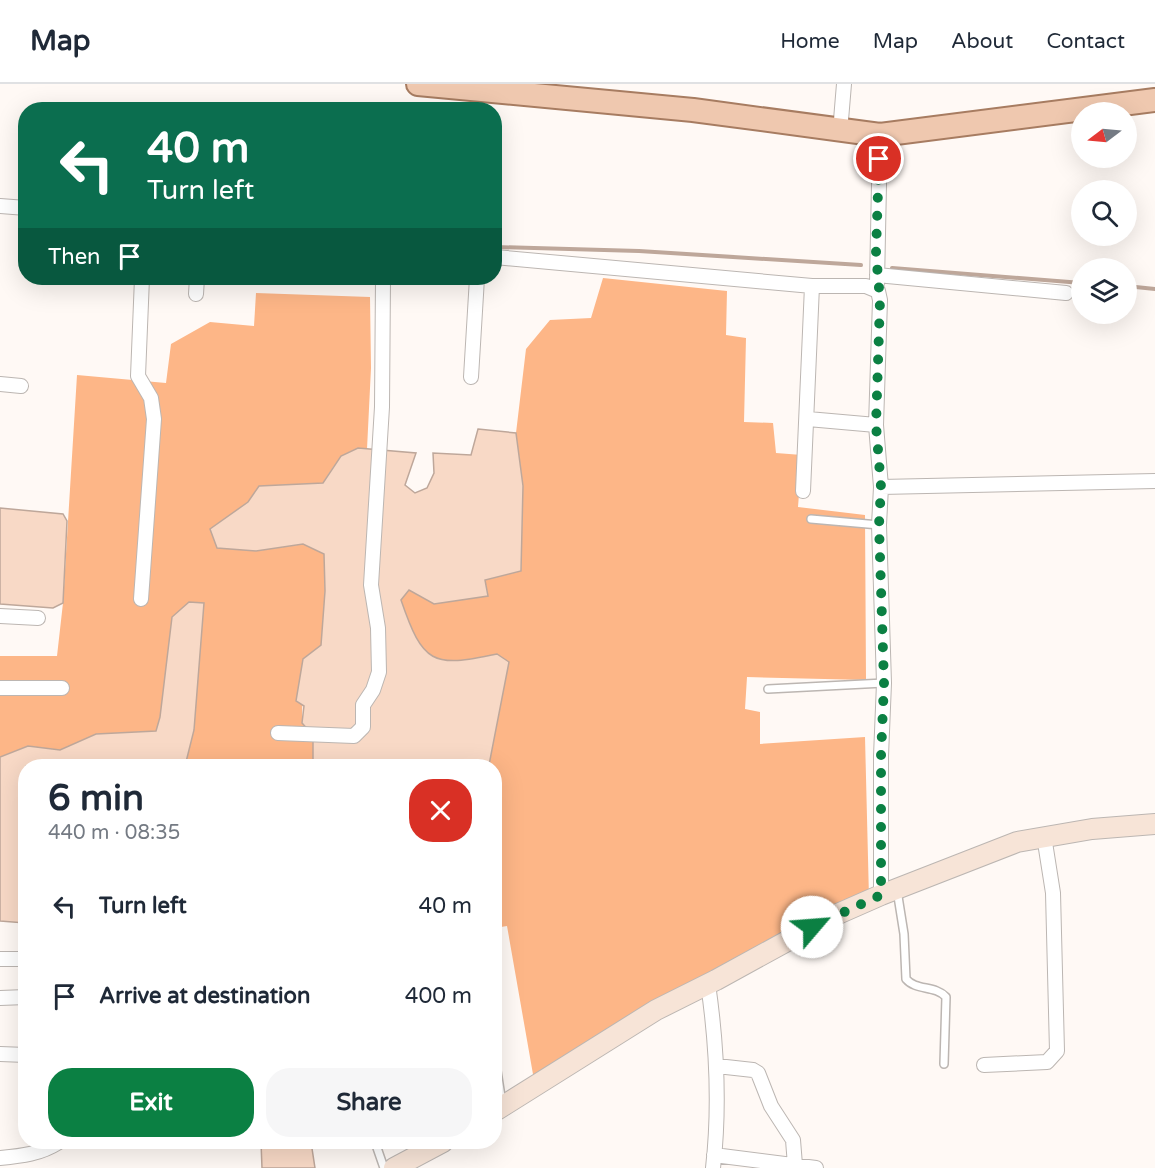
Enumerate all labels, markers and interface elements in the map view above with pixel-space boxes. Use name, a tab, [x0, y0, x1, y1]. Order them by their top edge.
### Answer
text: Map	[30, 24, 90, 58]
text: Home	[780, 29, 840, 54]
text: Map	[873, 29, 918, 54]
text: About	[951, 29, 1013, 54]
text: Contact	[1046, 29, 1125, 54]
north arrow	[1071, 102, 1137, 168]
map controls	[1071, 102, 1137, 324]
text: 40 m	[147, 123, 249, 174]
icon: left	[48, 126, 126, 204]
pin	[853, 133, 904, 184]
icon: arrive	[862, 142, 895, 175]
text: Turn left	[147, 174, 254, 207]
button: search	[1071, 180, 1137, 246]
icon: arrive	[113, 240, 146, 273]
text: Then	[48, 244, 101, 270]
button: layers	[1071, 258, 1137, 324]
text: 6 min	[48, 777, 144, 820]
button: close	[409, 779, 472, 842]
text: 440 m · 08:35	[48, 821, 180, 845]
icon: left	[48, 890, 81, 923]
text: Turn left	[99, 893, 187, 919]
text: 40 m	[418, 893, 472, 919]
position arrow	[780, 895, 844, 959]
icon: arrive	[48, 980, 81, 1013]
text: Arrive at destination	[99, 983, 310, 1009]
text: 400 m	[405, 983, 472, 1009]
button: Exit	[48, 1068, 254, 1137]
button: Share	[266, 1068, 472, 1137]

